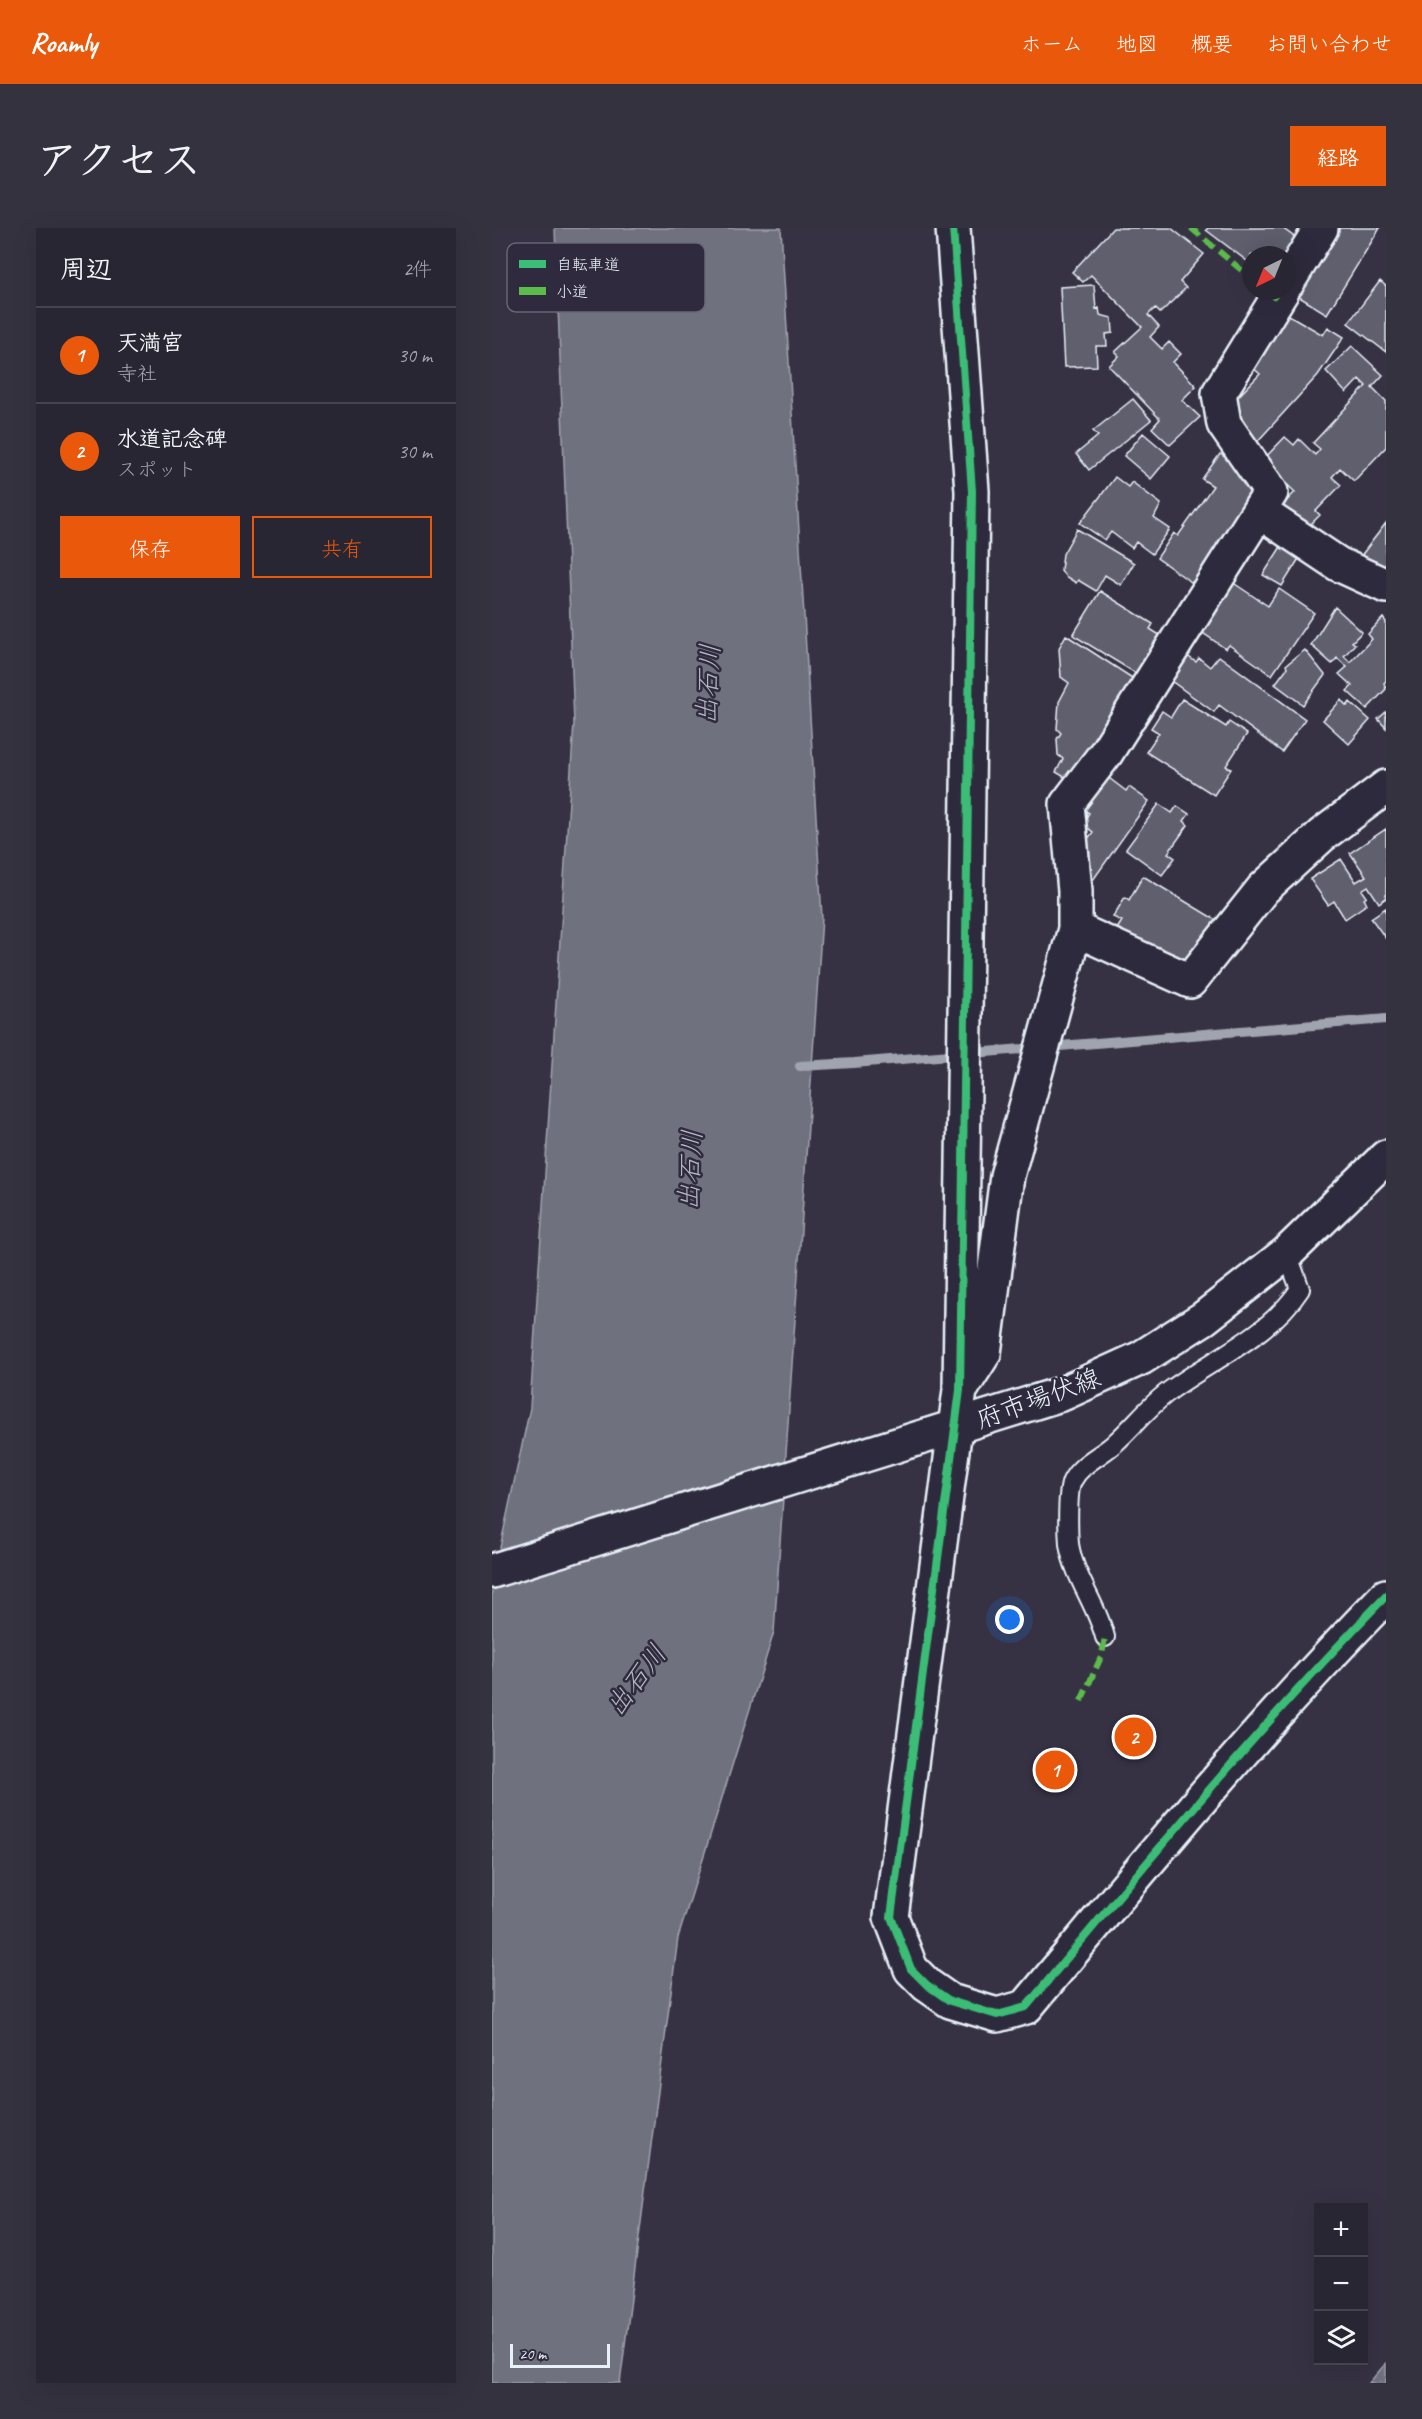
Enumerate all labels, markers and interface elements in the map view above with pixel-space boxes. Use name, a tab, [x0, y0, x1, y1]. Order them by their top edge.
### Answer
text: Roamly	[30, 25, 97, 60]
text: ホーム	[1021, 31, 1083, 57]
text: 地図	[1116, 31, 1158, 57]
text: 概要	[1191, 31, 1233, 57]
text: お問い合わせ	[1266, 31, 1392, 57]
button: 経路	[1290, 126, 1386, 186]
text: アクセス	[36, 134, 201, 187]
legend	[507, 243, 705, 312]
north arrow	[1242, 246, 1296, 300]
text: 周辺	[60, 253, 112, 286]
text: 自転車道	[556, 255, 620, 275]
text: 2件	[403, 257, 432, 282]
text: 小道	[556, 282, 588, 302]
text: 天満宮	[117, 329, 183, 357]
text: 1	[75, 343, 84, 368]
text: 30 m	[398, 343, 432, 368]
text: 寺社	[117, 361, 157, 386]
text: 水道記念碑	[117, 425, 227, 453]
text: 2	[75, 439, 84, 464]
text: 30 m	[398, 439, 432, 464]
text: スポット	[117, 457, 197, 482]
button: 保存	[60, 516, 240, 578]
button: 共有	[252, 516, 432, 578]
water label: 出石川	[689, 643, 727, 725]
water label: 出石川	[671, 1129, 709, 1211]
street label: 府市場伏線	[971, 1361, 1105, 1436]
your location	[995, 1605, 1024, 1634]
water label: 出石川	[598, 1637, 674, 1723]
pin: 2	[1114, 1714, 1154, 1760]
pin: 1	[1036, 1748, 1074, 1792]
map controls	[1314, 2203, 1368, 2365]
button: +	[1314, 2203, 1368, 2257]
button: −	[1314, 2257, 1368, 2311]
button: layers	[1314, 2311, 1368, 2365]
scale bar	[510, 2341, 610, 2368]
text: 20 m	[519, 2344, 546, 2364]

